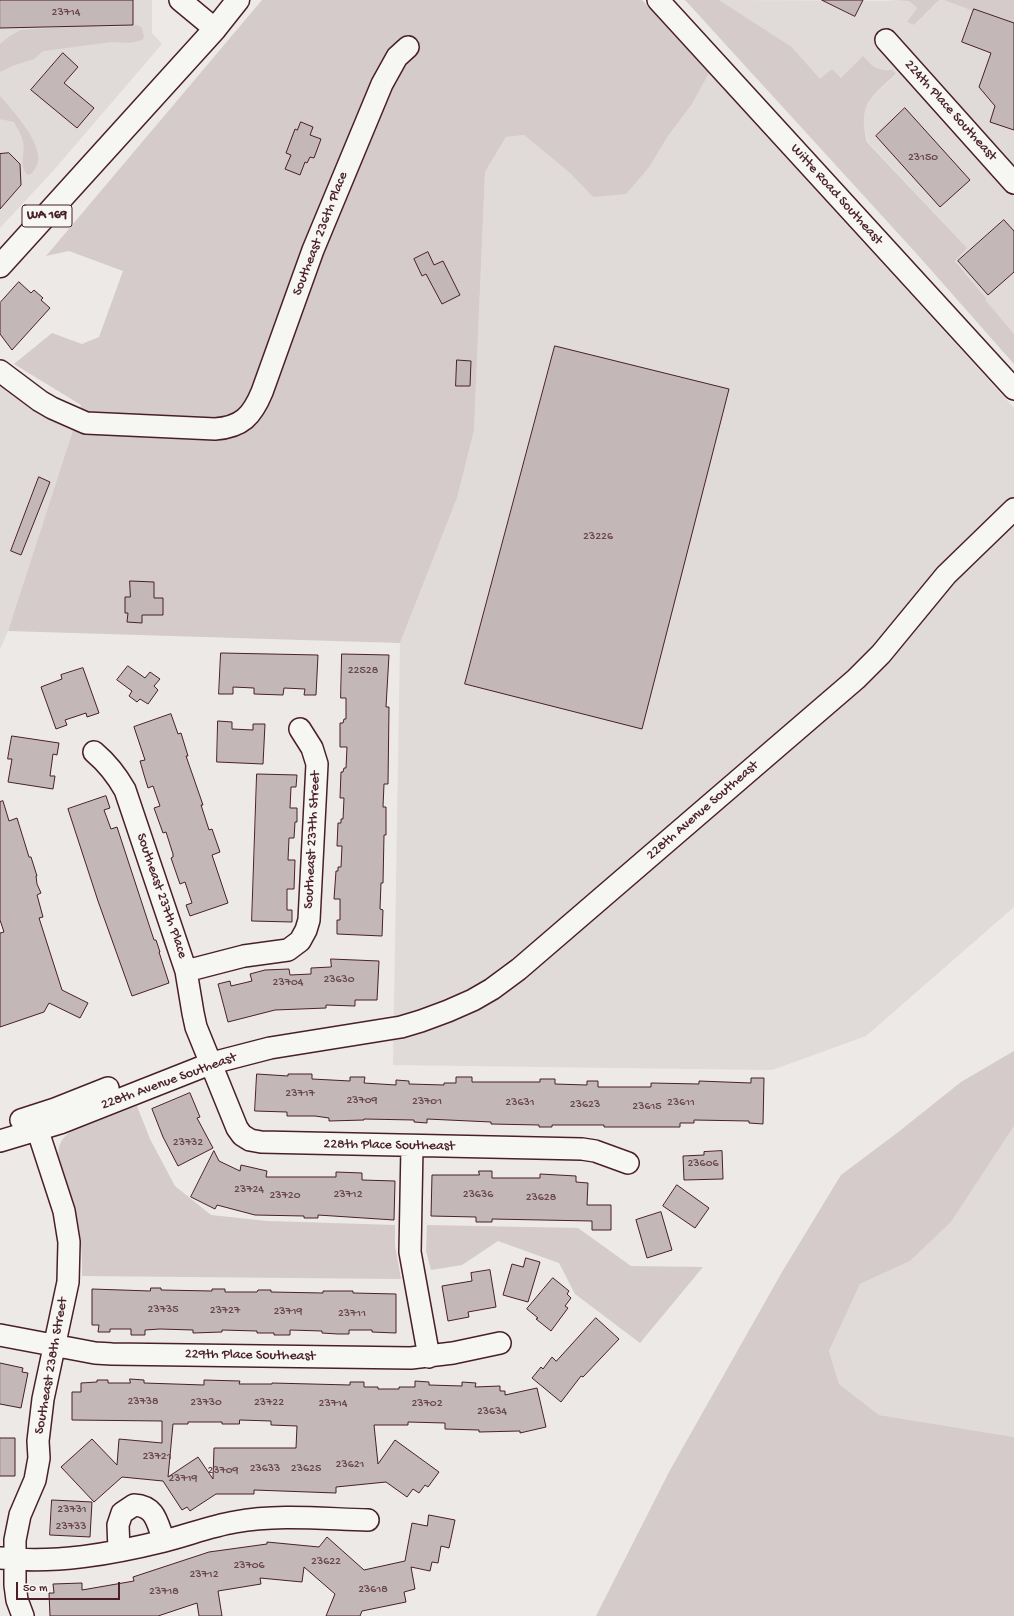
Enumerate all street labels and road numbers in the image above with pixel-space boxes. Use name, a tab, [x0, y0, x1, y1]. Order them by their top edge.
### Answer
street label: 224th Place Southeast	[900, 57, 1000, 165]
street label: Witte Road Southeast	[786, 141, 886, 249]
street label: Southeast 236th Place	[290, 170, 352, 298]
road number: WA 169	[22, 205, 72, 227]
street label: 228th Avenue Southeast	[644, 758, 762, 864]
street label: Southeast 237th Street	[301, 771, 325, 909]
street label: Southeast 237th Place	[132, 831, 190, 961]
street label: 228th Avenue Southeast	[99, 1050, 239, 1114]
street label: 228th Place Southeast	[323, 1136, 455, 1156]
street label: Southeast 238th Street	[32, 1296, 72, 1436]
street label: 229th Place Southeast	[185, 1346, 315, 1366]

